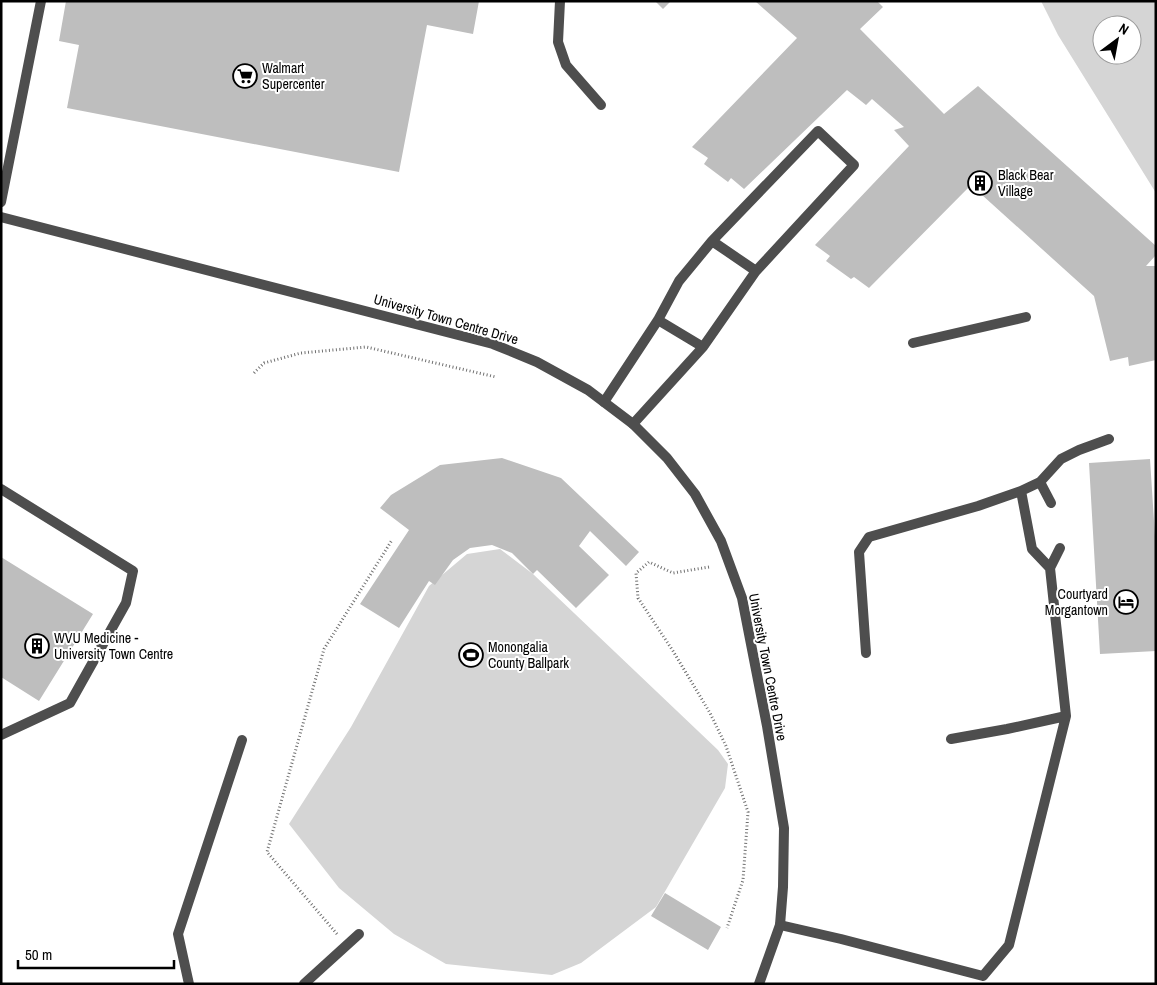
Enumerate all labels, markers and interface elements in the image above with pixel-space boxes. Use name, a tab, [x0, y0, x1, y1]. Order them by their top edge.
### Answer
north arrow	[1092, 15, 1142, 65]
text: N	[1116, 19, 1132, 39]
place label: Walmart Supercenter	[262, 59, 325, 93]
supermarket icon: Walmart Supercenter	[232, 63, 258, 89]
place label: Black Bear Village	[998, 166, 1054, 200]
building icon: Black Bear Village	[967, 170, 993, 196]
street label: University Town Centre Drive	[372, 290, 520, 348]
place label: Courtyard Morgantown	[1045, 585, 1108, 619]
hotel icon: Courtyard Morgantown	[1113, 589, 1139, 615]
street label: University Town Centre Drive	[745, 592, 791, 742]
place label: WVU Medicine - University Town Centre	[54, 629, 173, 663]
building icon: WVU Medicine - University Town Centre	[24, 633, 50, 659]
place label: Monongalia County Ballpark	[488, 638, 569, 672]
sports icon: Monongalia County Ballpark	[458, 642, 484, 668]
scale bar	[18, 938, 174, 970]
text: 50 m	[25, 944, 52, 965]

